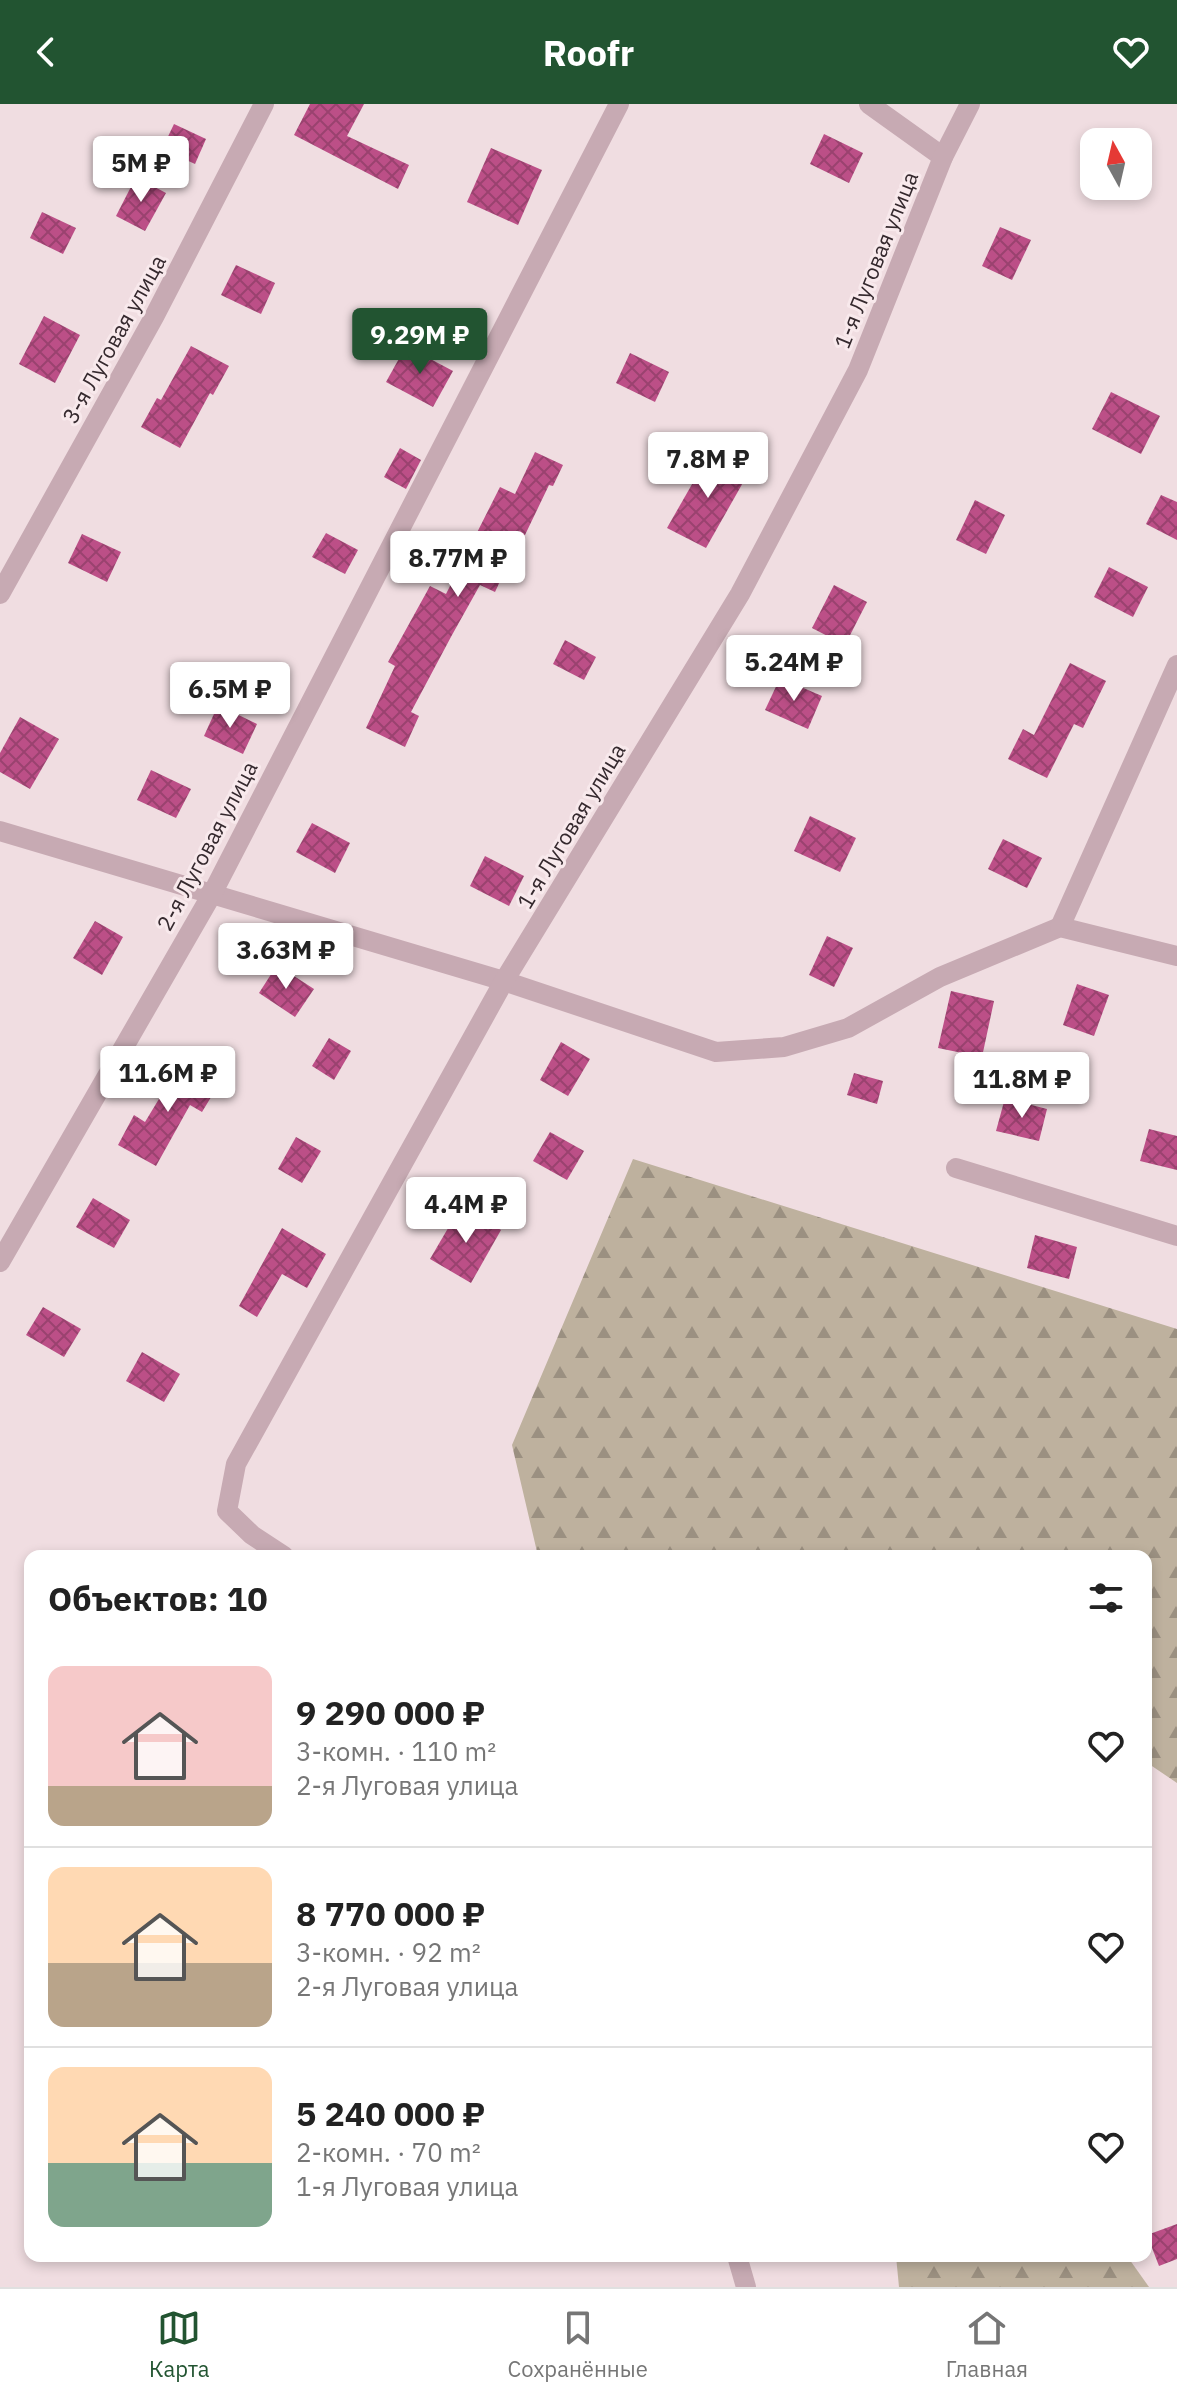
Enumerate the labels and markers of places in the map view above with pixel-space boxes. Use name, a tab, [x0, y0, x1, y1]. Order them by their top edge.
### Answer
pin: 5M ₽	[94, 136, 188, 204]
pin: 9.29M ₽	[346, 308, 494, 376]
pin: 7.8M ₽	[643, 432, 773, 500]
pin: 8.77M ₽	[384, 531, 532, 599]
pin: 5.24M ₽	[720, 635, 868, 703]
pin: 6.5M ₽	[165, 662, 295, 730]
pin: 3.63M ₽	[212, 923, 360, 991]
pin: 11.6M ₽	[94, 1046, 242, 1114]
pin: 11.8M ₽	[948, 1052, 1096, 1120]
pin: 4.4M ₽	[401, 1177, 531, 1245]

